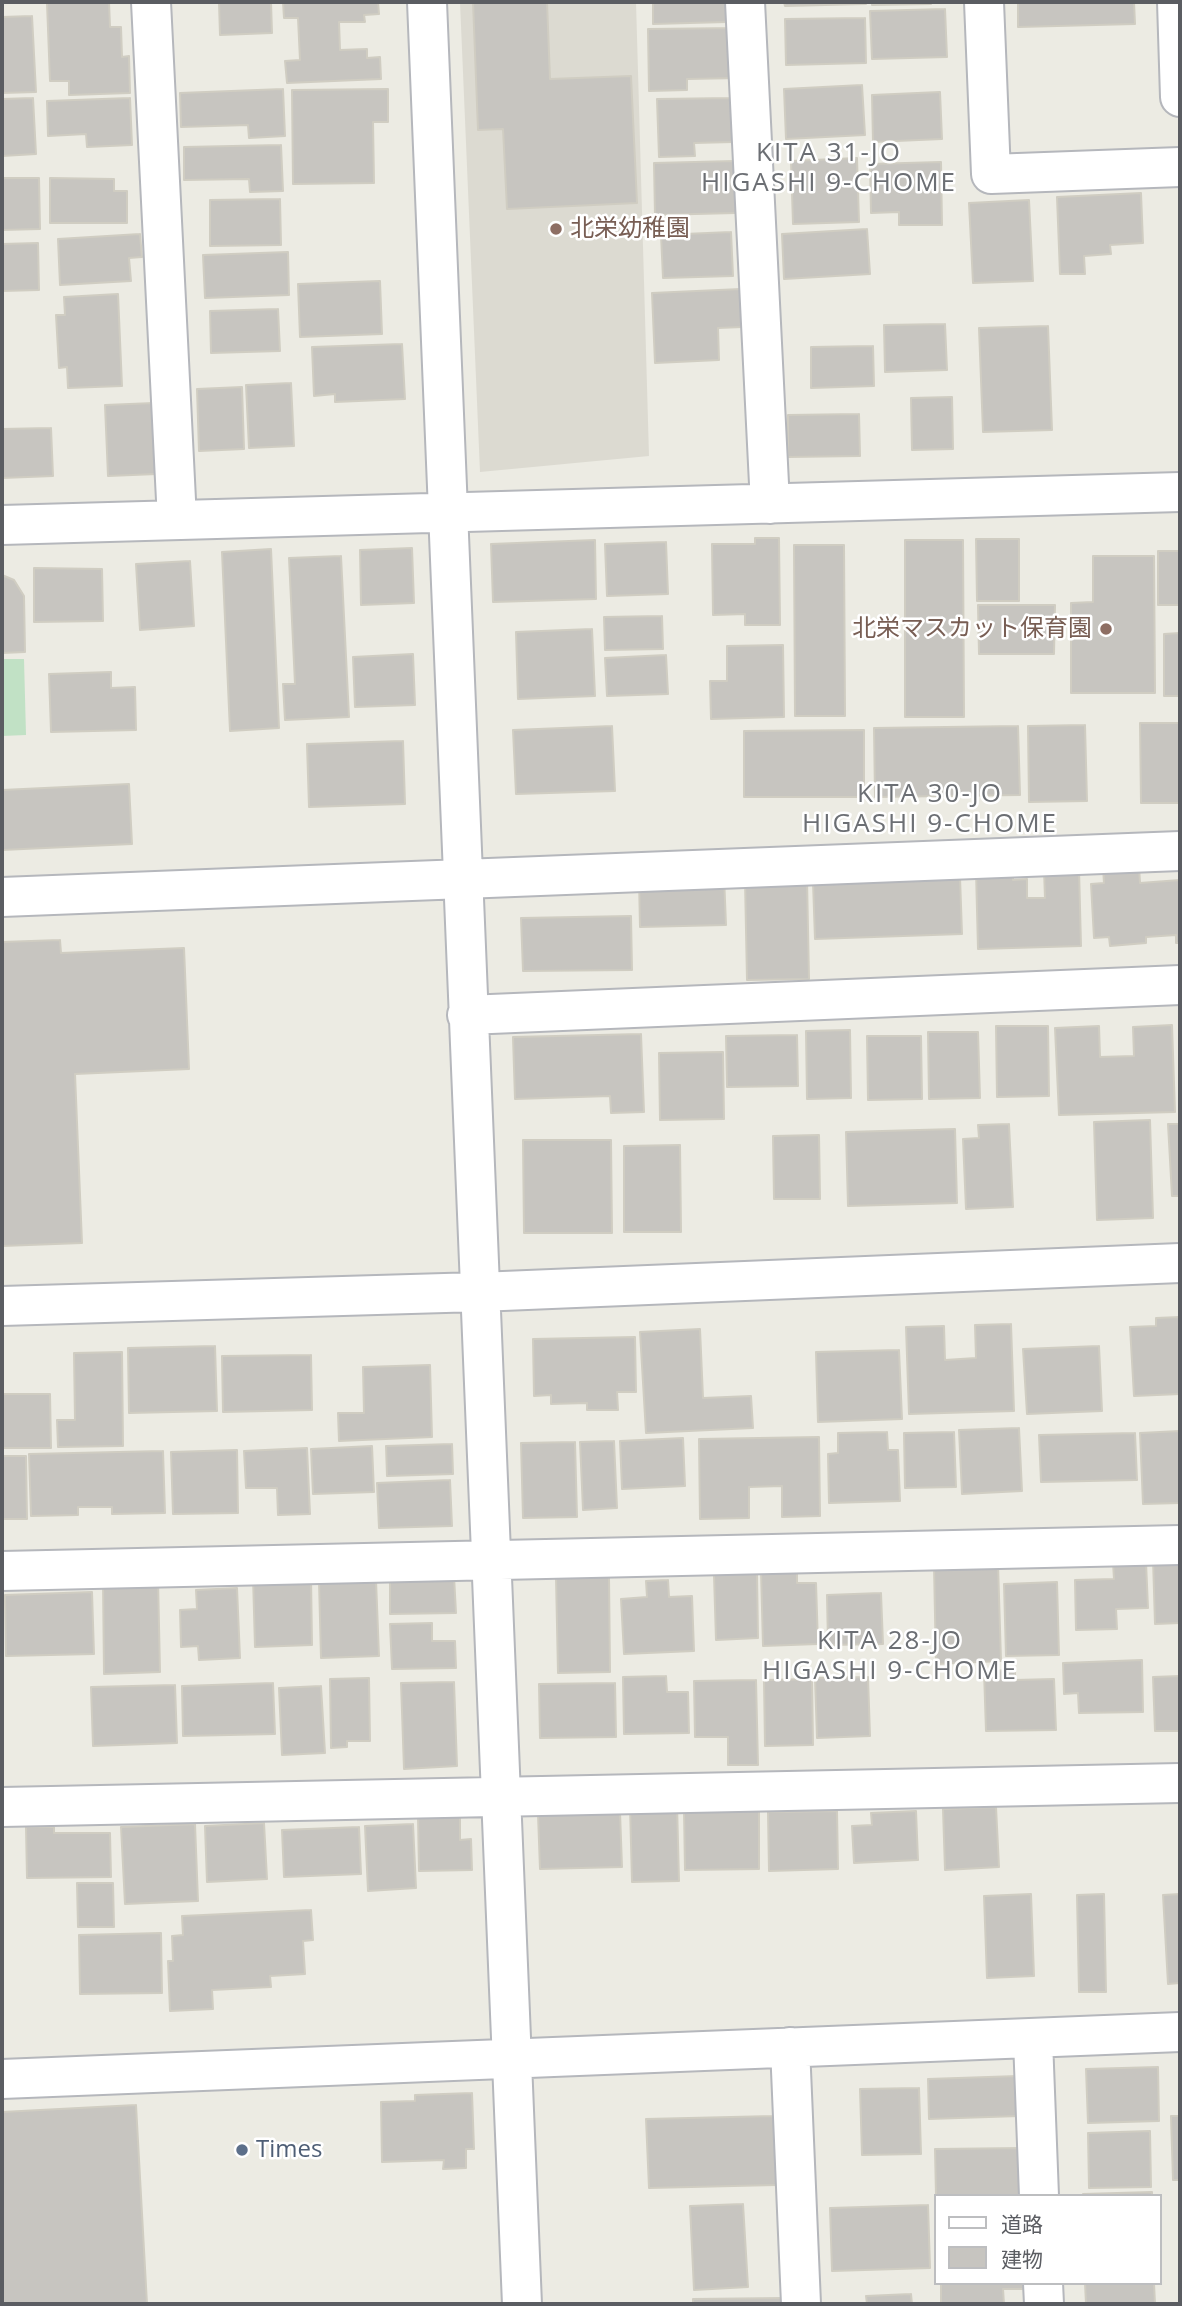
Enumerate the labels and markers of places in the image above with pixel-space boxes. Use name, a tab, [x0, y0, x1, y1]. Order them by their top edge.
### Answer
place label: 北栄幼稚園	[570, 215, 690, 243]
marker: 北栄幼稚園	[548, 221, 564, 237]
place label: 北栄マスカット保育園	[852, 615, 1092, 643]
marker: 北栄マスカット保育園	[1098, 621, 1114, 637]
place label: Times	[256, 2136, 322, 2164]
marker: Times	[234, 2142, 250, 2158]

